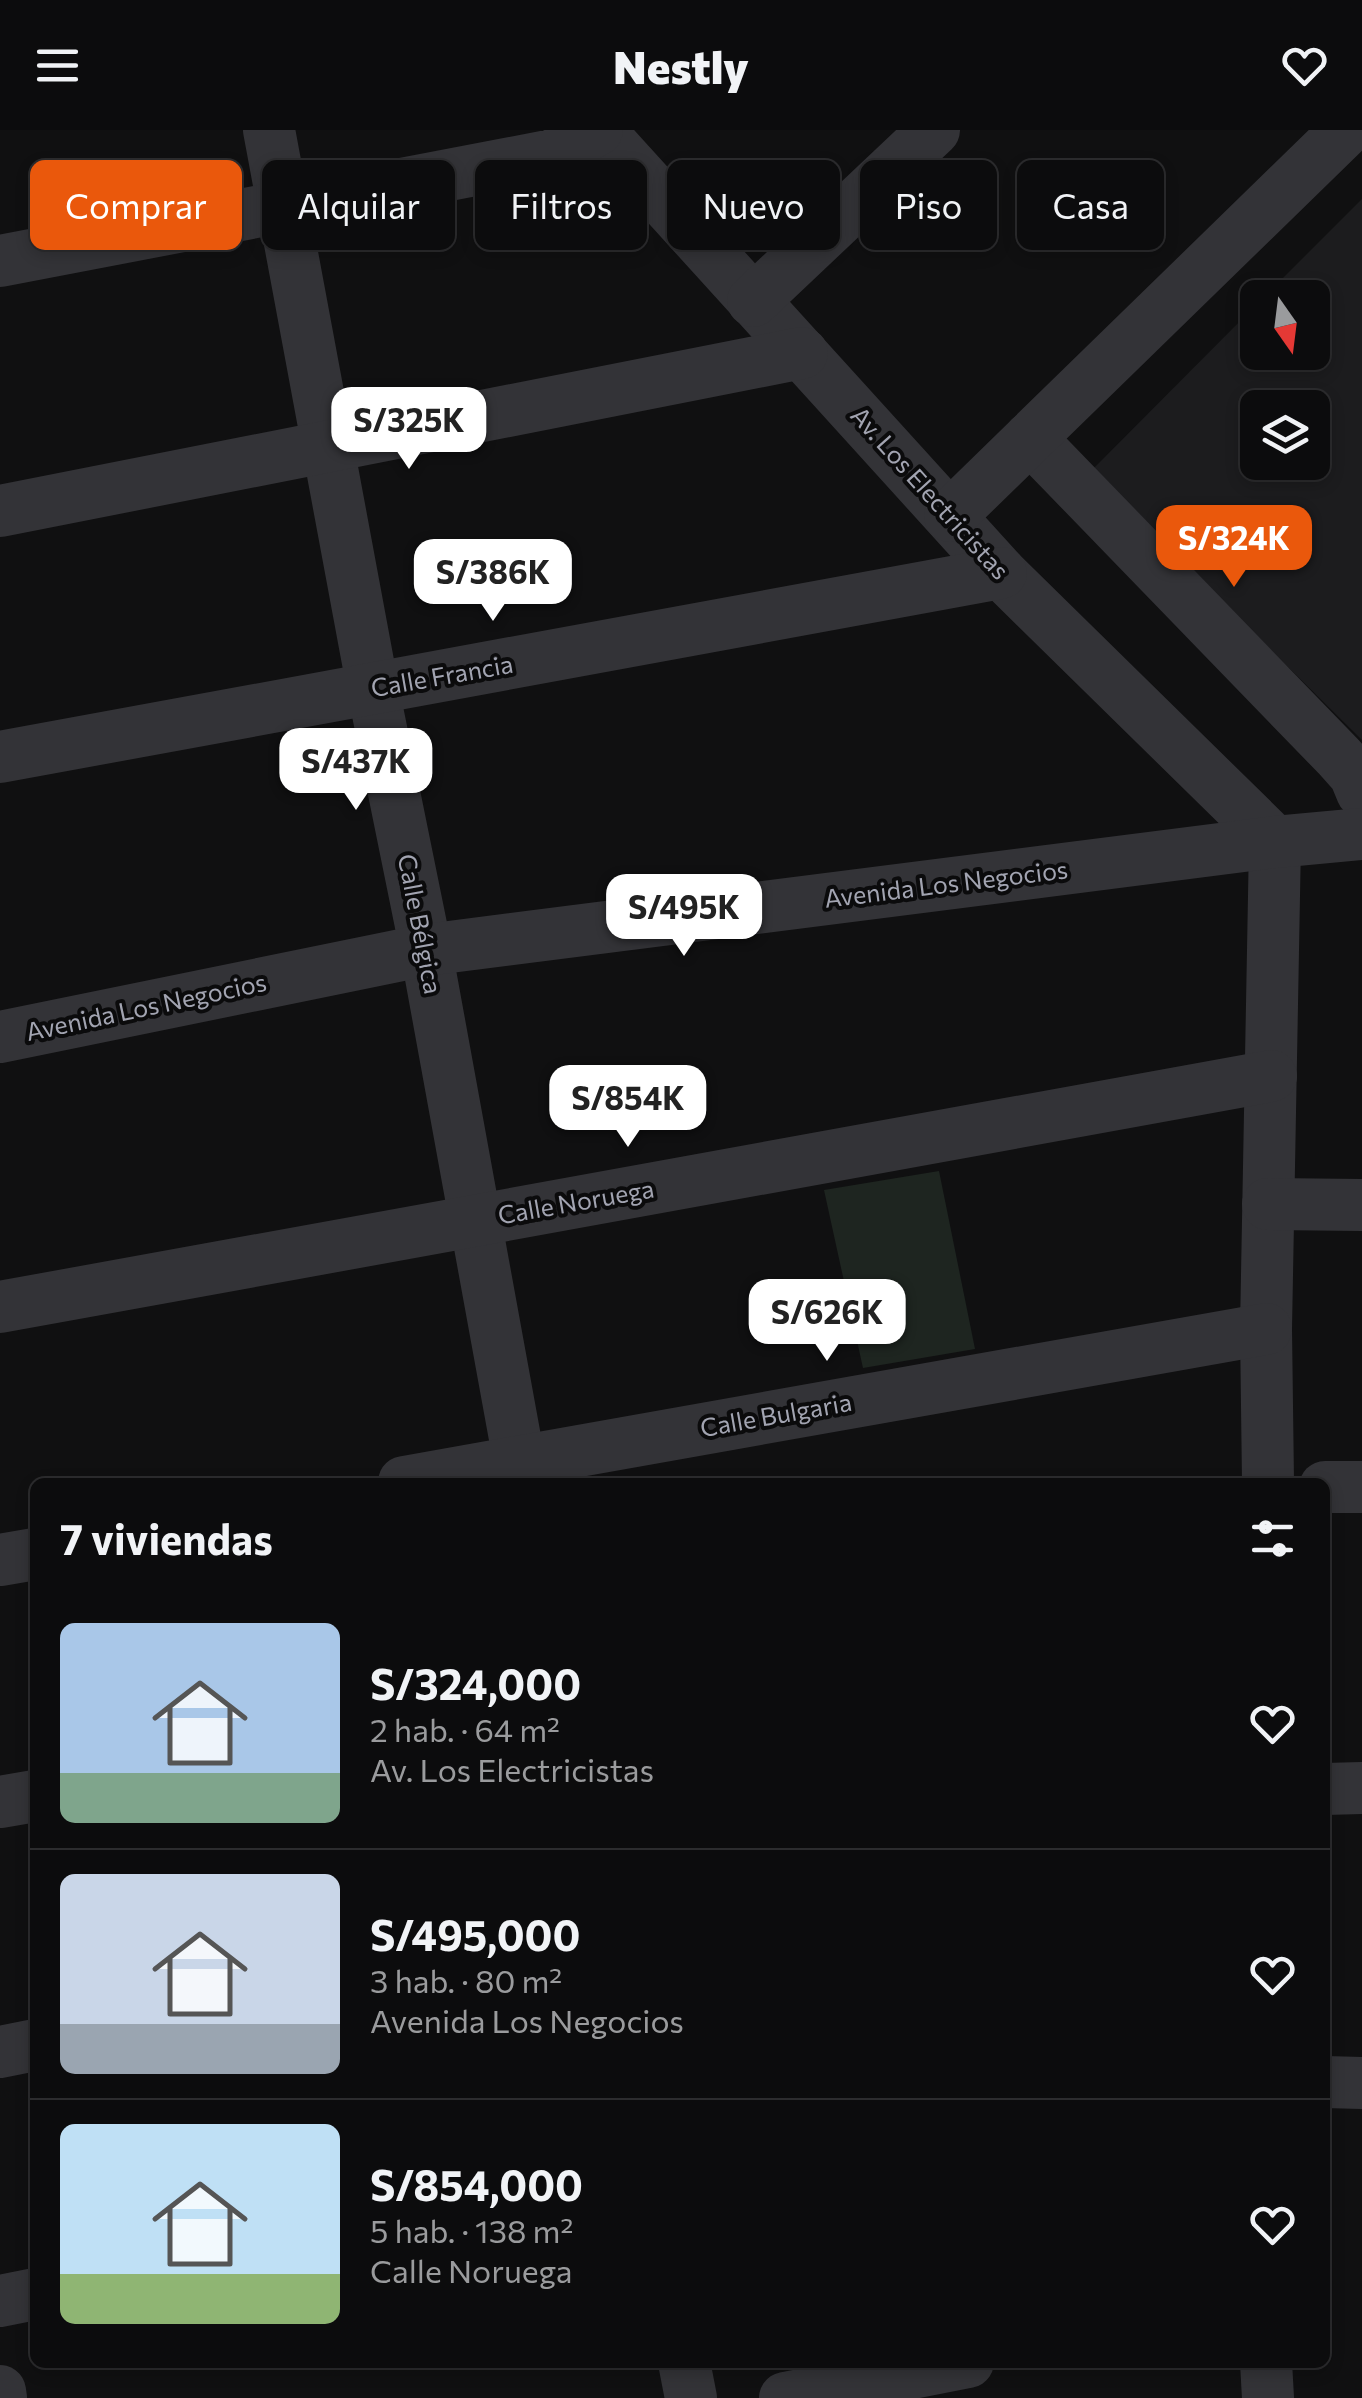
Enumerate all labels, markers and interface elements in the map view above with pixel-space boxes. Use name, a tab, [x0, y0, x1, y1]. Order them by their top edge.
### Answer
icon: menu	[30, 38, 85, 93]
text: Nestly	[613, 38, 749, 93]
icon: heart	[1277, 38, 1332, 93]
chip: Comprar	[30, 160, 242, 250]
chip: Alquilar	[262, 160, 455, 250]
chip: Filtros	[475, 160, 647, 250]
chip: Nuevo	[667, 160, 840, 250]
chip: Piso	[860, 160, 997, 250]
chip: Casa	[1017, 160, 1164, 250]
north arrow	[1240, 280, 1330, 370]
map controls	[1240, 280, 1330, 480]
pin: S/325K	[328, 387, 490, 472]
button: layers	[1240, 390, 1330, 480]
text: S/325K	[353, 399, 465, 439]
street label: Av. Los Electricistas	[845, 400, 1016, 585]
pin: S/324K	[1153, 505, 1315, 590]
text: S/324K	[1178, 517, 1290, 557]
pin: S/386K	[412, 539, 574, 624]
text: S/386K	[436, 551, 550, 591]
street label: Calle Francia	[368, 648, 515, 702]
pin: S/437K	[275, 728, 437, 813]
text: S/437K	[301, 740, 411, 780]
street label: Calle Bélgica	[393, 851, 449, 996]
street label: Avenida Los Negocios	[822, 853, 1069, 913]
pin: S/495K	[603, 874, 765, 959]
text: S/495K	[628, 886, 740, 926]
street label: Avenida Los Negocios	[23, 966, 269, 1046]
pin: S/854K	[547, 1065, 709, 1150]
text: S/854K	[571, 1077, 685, 1117]
street label: Calle Noruega	[495, 1173, 656, 1230]
pin: S/626K	[746, 1279, 908, 1364]
text: S/626K	[771, 1291, 883, 1331]
street label: Calle Bulgaria	[698, 1386, 854, 1442]
icon: filters	[1245, 1511, 1300, 1566]
text: 7 viviendas	[60, 1512, 273, 1564]
text: S/324,000	[370, 1657, 581, 1709]
icon: home	[140, 1663, 260, 1783]
icon: heart	[1245, 1696, 1300, 1751]
text: 2 hab. · 64 m²	[370, 1709, 560, 1749]
text: Av. Los Electricistas	[370, 1749, 654, 1789]
text: S/495,000	[370, 1908, 580, 1960]
icon: home	[140, 1914, 260, 2034]
icon: heart	[1245, 1947, 1300, 2002]
text: 3 hab. · 80 m²	[370, 1960, 562, 2000]
text: Avenida Los Negocios	[370, 2000, 684, 2040]
text: S/854,000	[370, 2158, 583, 2210]
icon: home	[140, 2164, 260, 2284]
icon: heart	[1245, 2197, 1300, 2252]
text: 5 hab. · 138 m²	[370, 2210, 573, 2250]
text: Calle Noruega	[370, 2250, 573, 2290]

